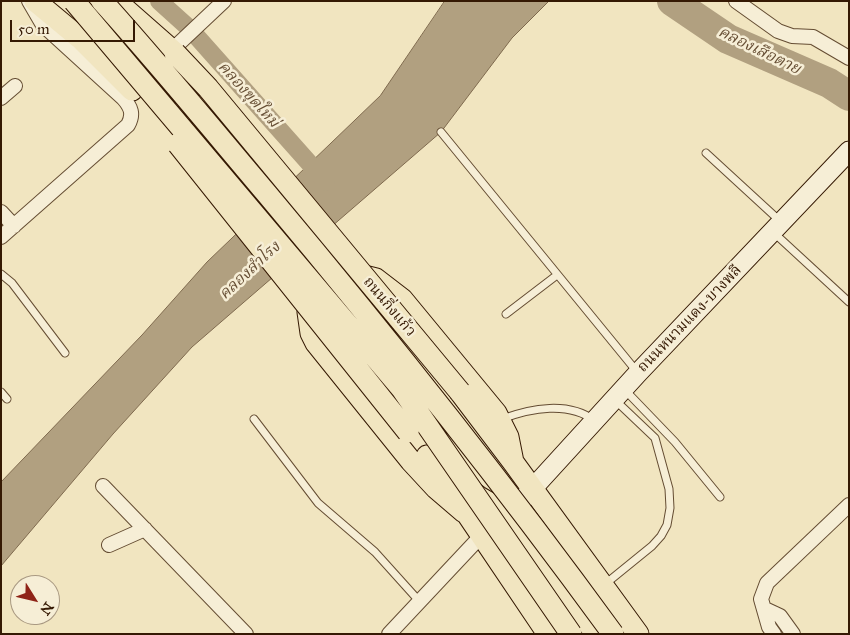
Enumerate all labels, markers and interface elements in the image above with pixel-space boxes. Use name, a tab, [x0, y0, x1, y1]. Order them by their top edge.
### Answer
scale bar	[12, 10, 138, 42]
text: 50 m	[18, 20, 50, 38]
water label: คลองเสือตาย	[715, 23, 803, 79]
water label: คลองขุดใหม่	[213, 58, 283, 132]
water label: คลองสำโรง	[215, 238, 285, 304]
street label: ถนนหนามแดง-บางพลี	[634, 262, 746, 376]
street label: ถนนกิ่งแก้ว	[359, 274, 419, 340]
north arrow	[10, 575, 60, 625]
text: N	[36, 599, 57, 618]

